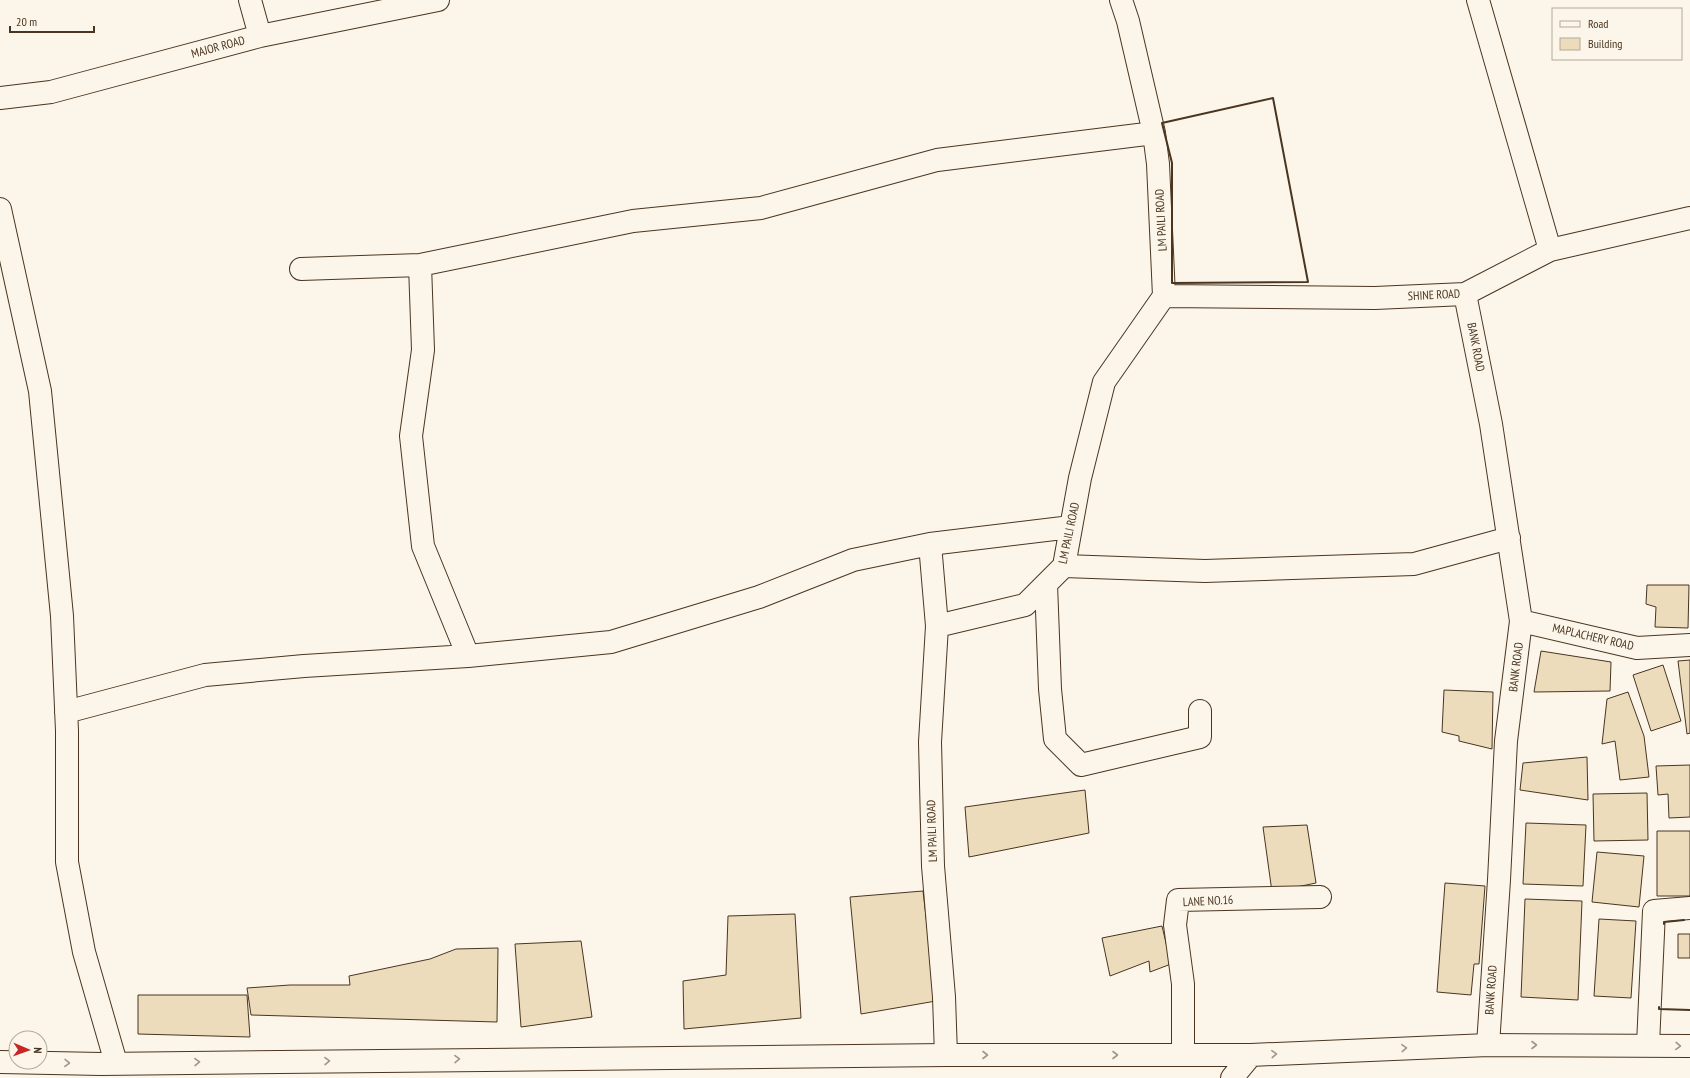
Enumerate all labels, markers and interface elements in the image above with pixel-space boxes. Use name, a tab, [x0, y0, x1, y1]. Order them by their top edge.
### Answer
scale bar	[10, 8, 94, 34]
legend	[1552, 8, 1682, 60]
text: 20 m	[16, 14, 37, 29]
text: Road	[1588, 16, 1608, 31]
street label: MAJOR ROAD	[189, 32, 246, 61]
text: Building	[1588, 36, 1623, 51]
street label: LM PAILI ROAD	[1151, 188, 1170, 252]
street label: SHINE ROAD	[1407, 286, 1460, 303]
street label: BANK ROAD	[1464, 321, 1489, 373]
street label: LM PAILI ROAD	[1055, 501, 1082, 565]
street label: MAPLACHERY ROAD	[1551, 620, 1635, 653]
street label: BANK ROAD	[1505, 641, 1526, 693]
street label: LM PAILI ROAD	[923, 800, 940, 863]
street label: LANE NO.16	[1182, 892, 1234, 909]
street label: BANK ROAD	[1481, 965, 1500, 1015]
north arrow	[8, 1030, 48, 1070]
one-way arrow	[1531, 1041, 1537, 1049]
one-way arrow	[1675, 1042, 1681, 1050]
one-way arrow	[1401, 1044, 1407, 1053]
text: N	[31, 1047, 45, 1054]
one-way arrow	[1271, 1050, 1277, 1059]
one-way arrow	[982, 1051, 988, 1059]
one-way arrow	[1112, 1051, 1118, 1059]
one-way arrow	[454, 1055, 460, 1064]
one-way arrow	[324, 1057, 330, 1065]
one-way arrow	[194, 1058, 200, 1066]
one-way arrow	[64, 1059, 70, 1067]

